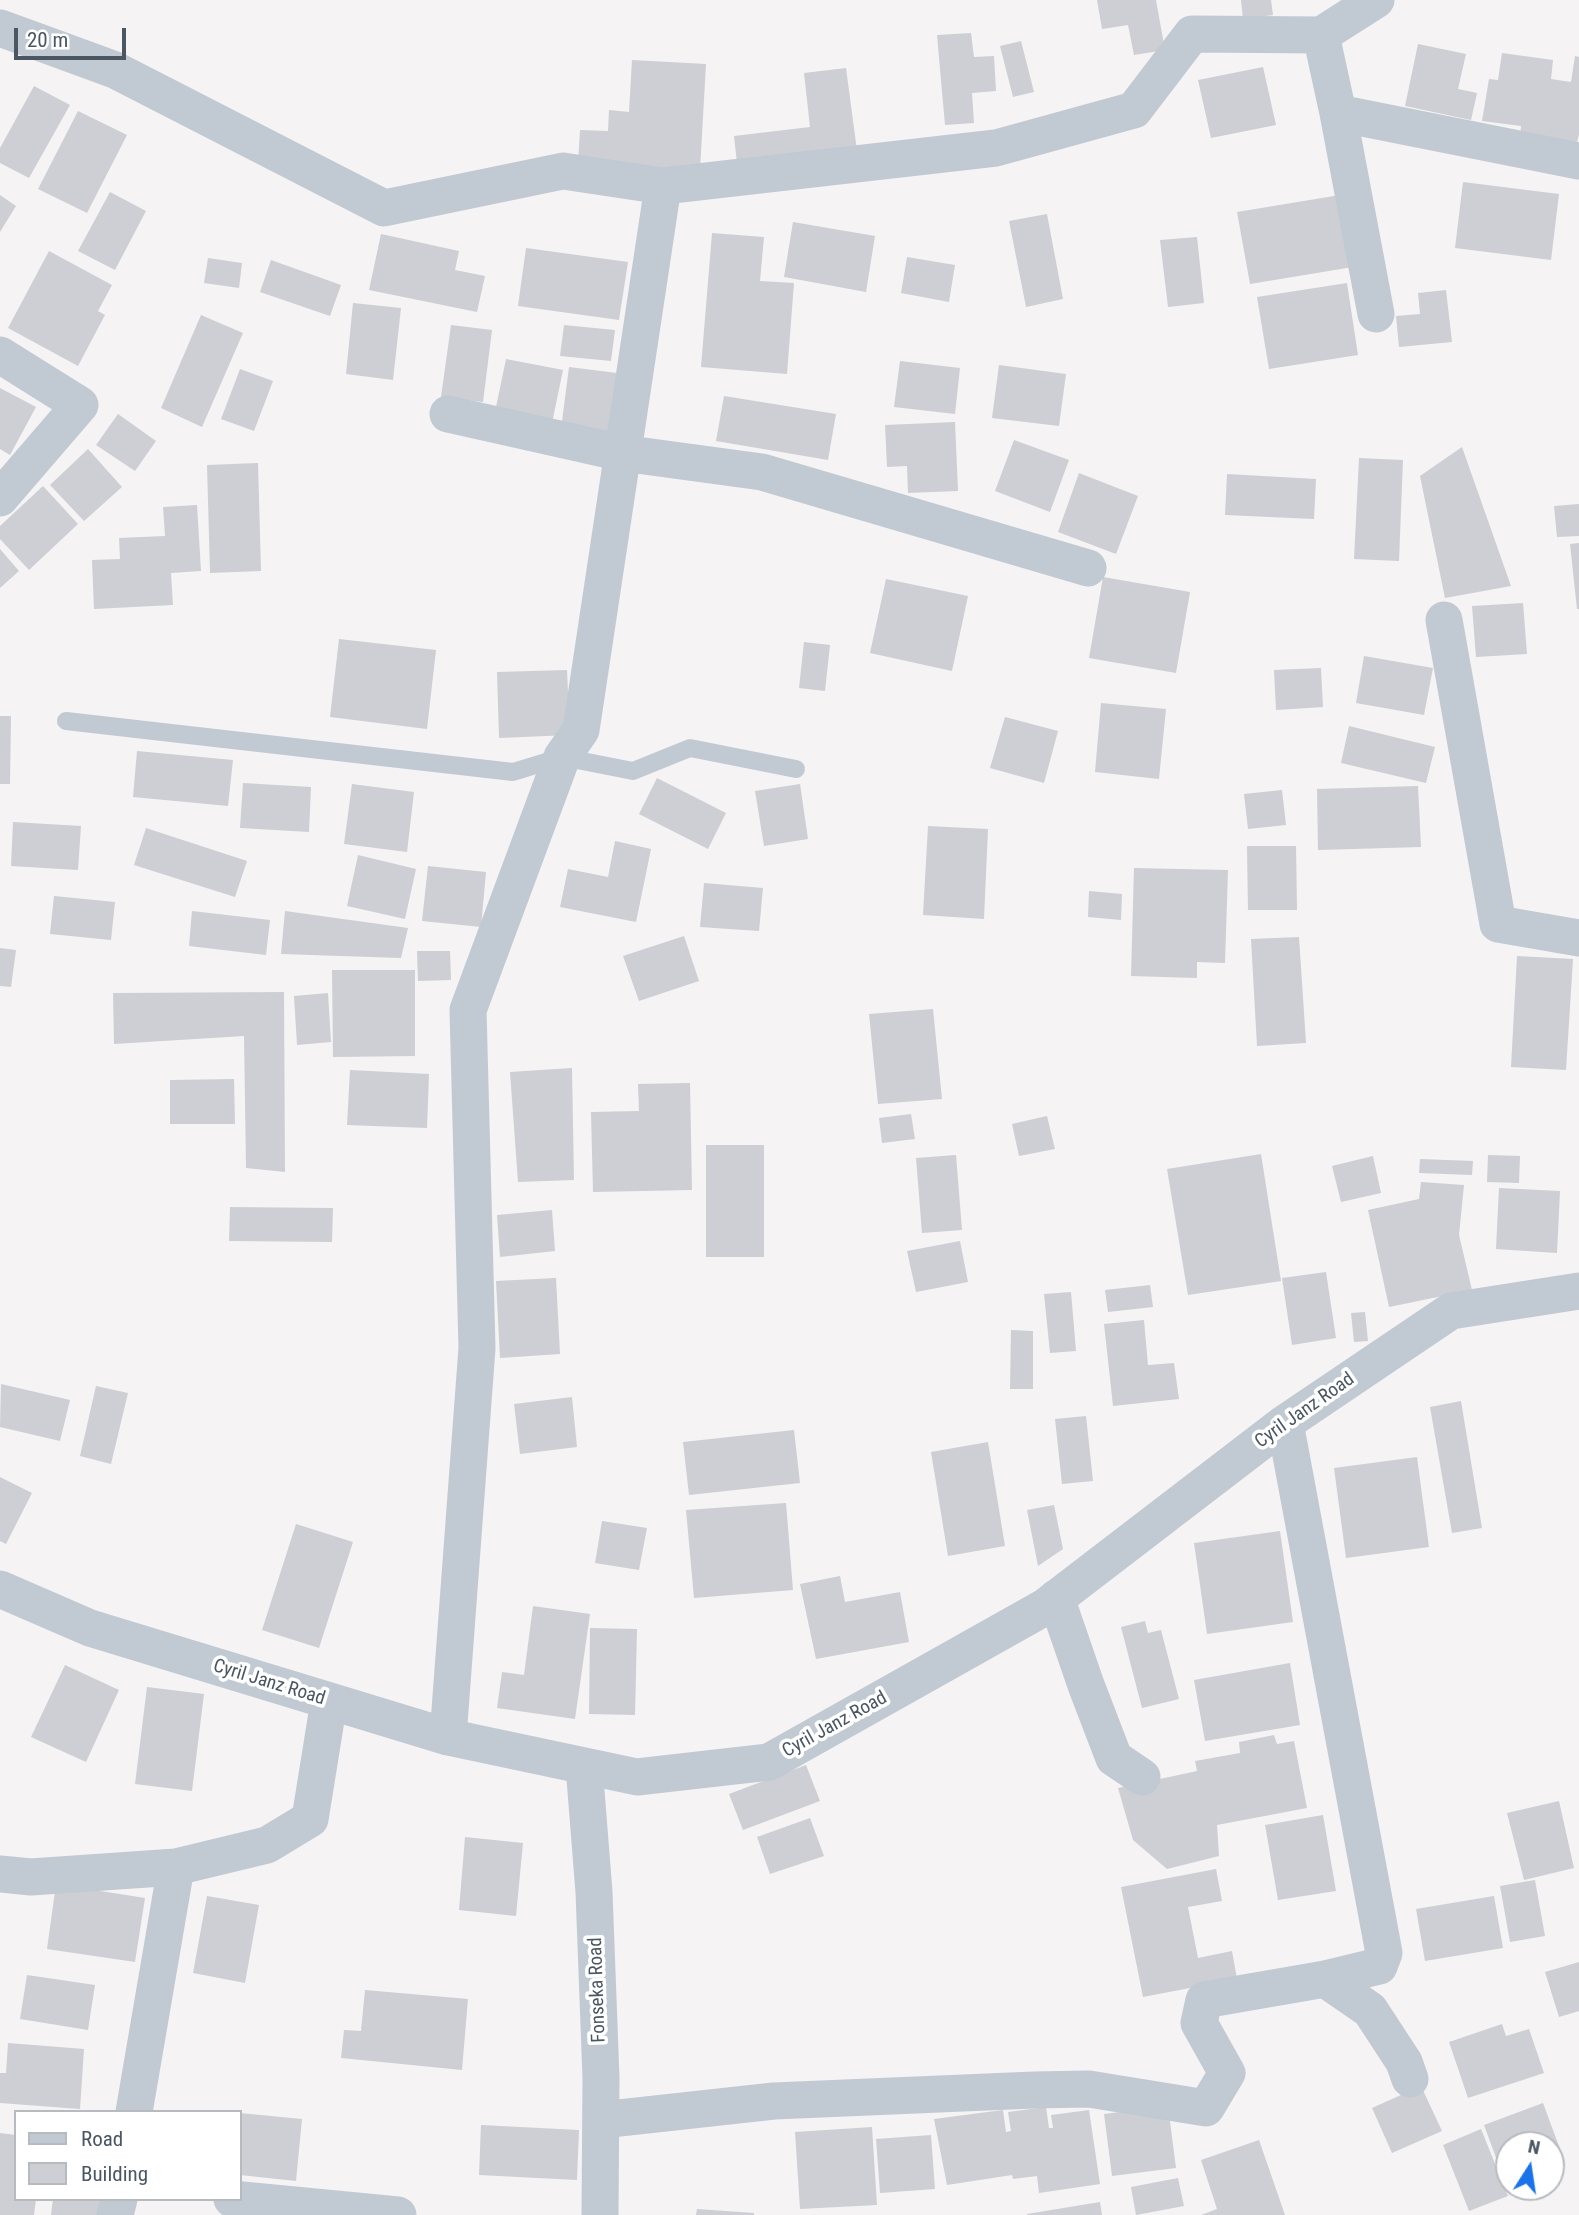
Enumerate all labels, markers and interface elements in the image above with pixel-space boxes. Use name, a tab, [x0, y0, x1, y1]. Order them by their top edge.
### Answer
scale bar	[18, 14, 130, 58]
text: 20 m	[27, 28, 68, 52]
street label: Cyril Janz Road	[1251, 1368, 1359, 1454]
street label: Cyril Janz Road	[210, 1655, 328, 1711]
street label: Cyril Janz Road	[779, 1687, 891, 1763]
street label: Fonseka Road	[585, 1937, 611, 2043]
legend	[14, 2110, 242, 2201]
text: Road	[81, 2127, 123, 2151]
north arrow	[1495, 2131, 1565, 2201]
text: N	[1526, 2134, 1542, 2159]
text: Building	[81, 2162, 148, 2186]

